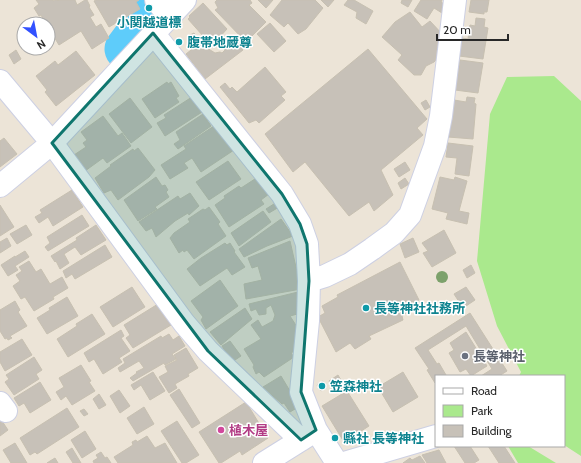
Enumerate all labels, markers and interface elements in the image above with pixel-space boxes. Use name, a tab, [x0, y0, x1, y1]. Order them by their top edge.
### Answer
marker: 小関越道標	[144, 3, 154, 13]
place label: 小関越道標	[116, 14, 182, 30]
north arrow	[16, 16, 56, 56]
scale bar	[437, 16, 508, 42]
text: 20 m	[443, 22, 471, 37]
place label: 腹帯地蔵尊	[187, 34, 252, 50]
text: N	[34, 36, 48, 52]
marker: 腹帯地蔵尊	[174, 37, 184, 47]
place label: 長等神社社務所	[374, 300, 465, 316]
marker: 長等神社社務所	[361, 303, 371, 313]
place label: 長等神社	[473, 348, 525, 364]
marker: 長等神社	[460, 351, 470, 361]
legend	[435, 375, 565, 447]
place label: 笠森神社	[330, 378, 382, 394]
marker: 笠森神社	[317, 381, 327, 391]
text: Road	[471, 383, 497, 398]
text: Park	[471, 403, 493, 418]
place label: 植木屋	[229, 422, 268, 438]
text: Building	[471, 423, 513, 438]
marker: 植木屋	[216, 425, 226, 435]
place label: 縣社 長等神社	[343, 430, 424, 446]
marker: 縣社 長等神社	[330, 433, 340, 443]

